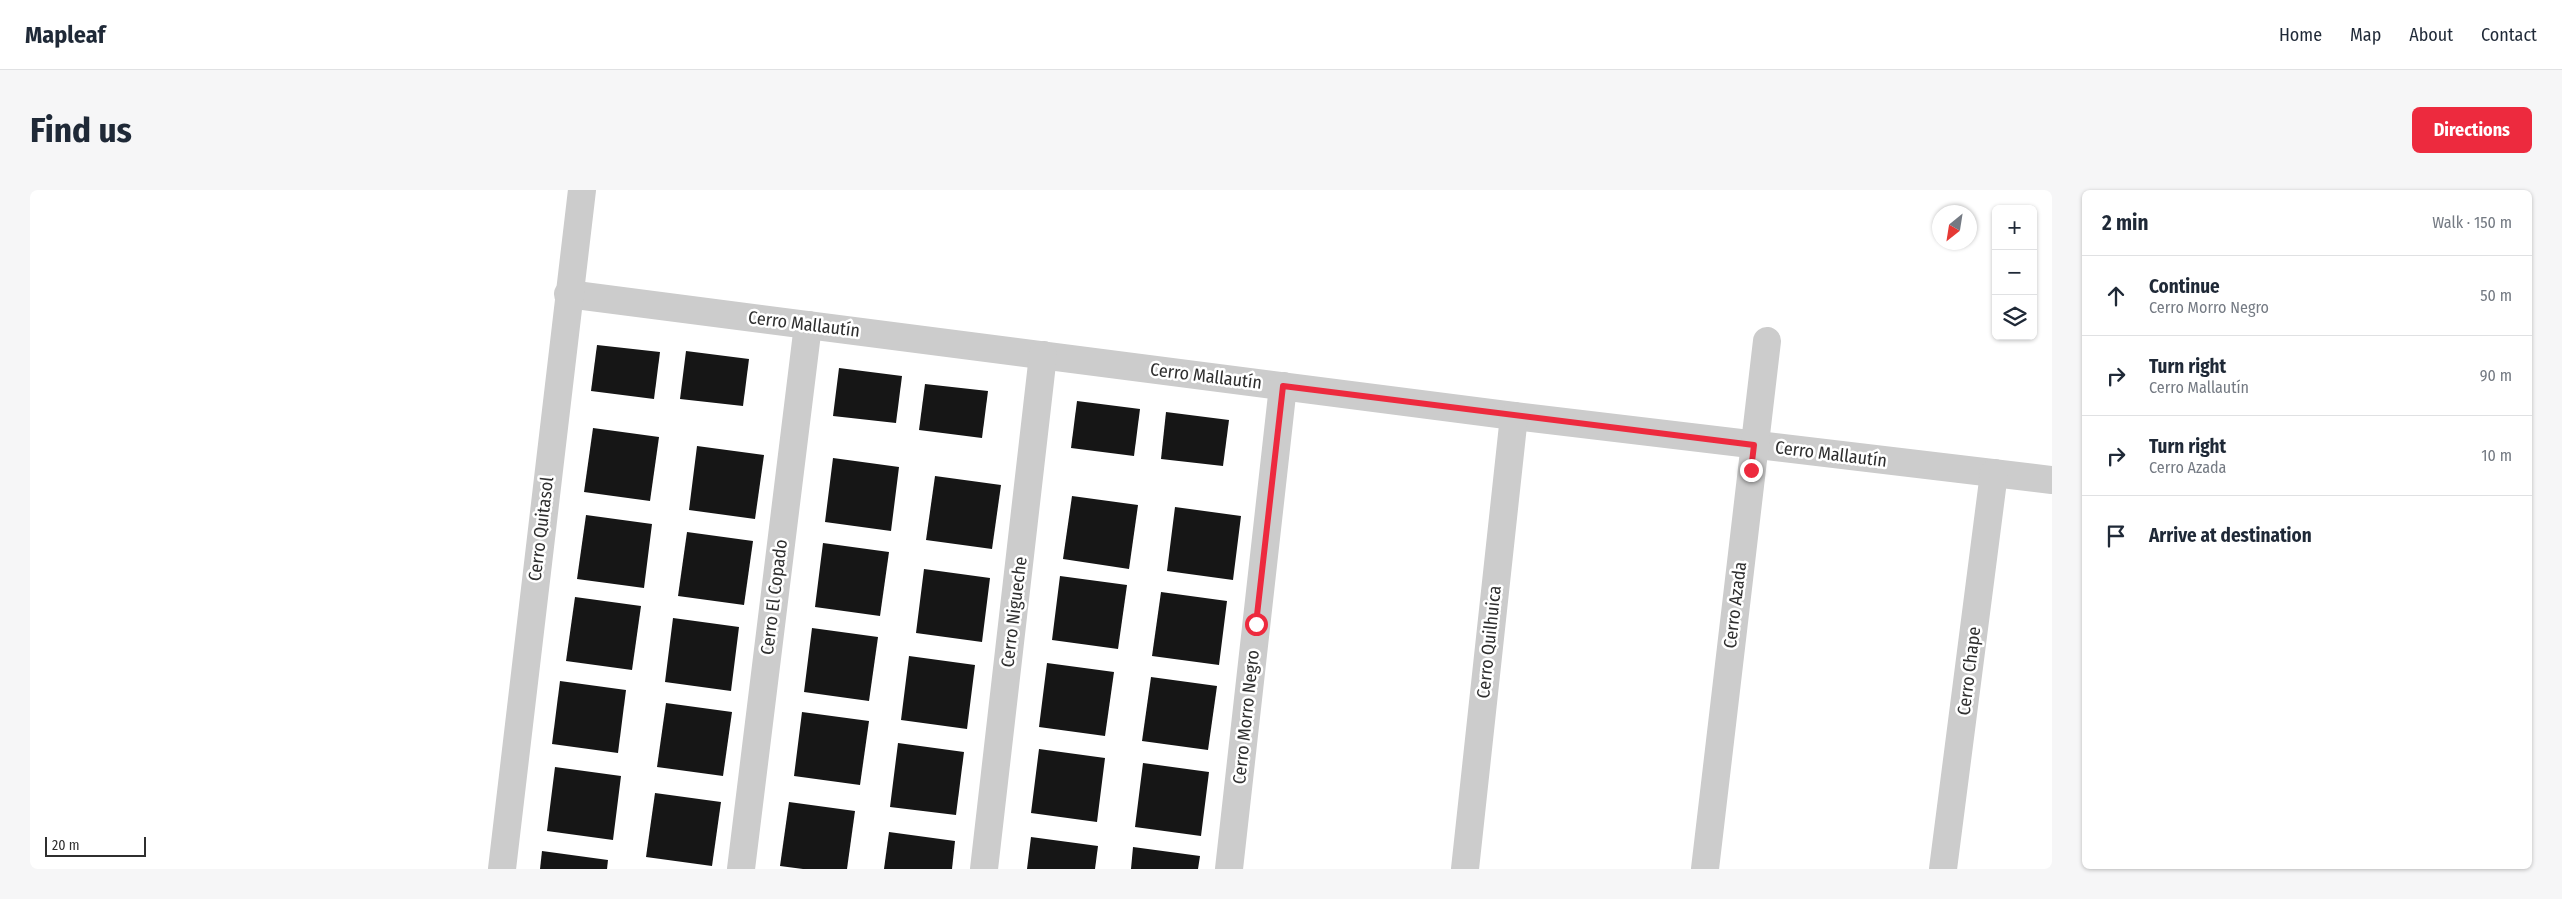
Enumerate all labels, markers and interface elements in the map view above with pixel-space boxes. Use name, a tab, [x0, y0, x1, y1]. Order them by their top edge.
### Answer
text: Mapleaf	[25, 21, 105, 49]
text: Home	[2279, 24, 2322, 46]
text: Map	[2350, 24, 2381, 46]
text: About	[2409, 24, 2453, 46]
text: Contact	[2481, 24, 2537, 46]
button: Directions	[2412, 107, 2532, 153]
text: Find us	[30, 109, 132, 151]
north arrow	[1932, 205, 1977, 250]
map controls	[1992, 205, 2037, 340]
button: +	[1992, 205, 2037, 250]
text: 2 min	[2102, 210, 2149, 236]
text: Walk · 150 m	[2432, 213, 2512, 232]
button: −	[1992, 250, 2037, 295]
text: Continue	[2149, 275, 2220, 298]
icon: ahead	[2102, 282, 2130, 310]
text: 50 m	[2480, 286, 2512, 305]
button: layers	[1992, 295, 2037, 340]
text: Cerro Morro Negro	[2149, 298, 2269, 317]
street label: Cerro Mallautín	[747, 306, 861, 342]
text: Turn right	[2149, 355, 2226, 378]
street label: Cerro Mallautín	[1149, 358, 1263, 394]
icon: right	[2102, 362, 2130, 390]
text: 90 m	[2480, 366, 2512, 385]
text: Cerro Mallautín	[2149, 378, 2249, 397]
text: Turn right	[2149, 435, 2226, 458]
street label: Cerro Mallautín	[1774, 436, 1888, 472]
icon: right	[2102, 442, 2130, 470]
text: 10 m	[2481, 446, 2512, 465]
text: Cerro Azada	[2149, 458, 2226, 477]
route end	[1740, 459, 1763, 482]
street label: Cerro Quitasol	[524, 475, 558, 582]
icon: arrive	[2102, 522, 2130, 550]
text: Arrive at destination	[2149, 524, 2312, 547]
street label: Cerro El Copado	[756, 538, 792, 656]
street label: Cerro Nigueche	[996, 555, 1032, 669]
street label: Cerro Azada	[1719, 560, 1751, 650]
street label: Cerro Quilhuica	[1472, 584, 1506, 699]
route start	[1245, 613, 1268, 636]
street label: Cerro Chape	[1953, 625, 1985, 717]
street label: Cerro Morro Negro	[1228, 649, 1264, 785]
scale bar	[45, 834, 146, 857]
text: 20 m	[52, 837, 80, 854]

